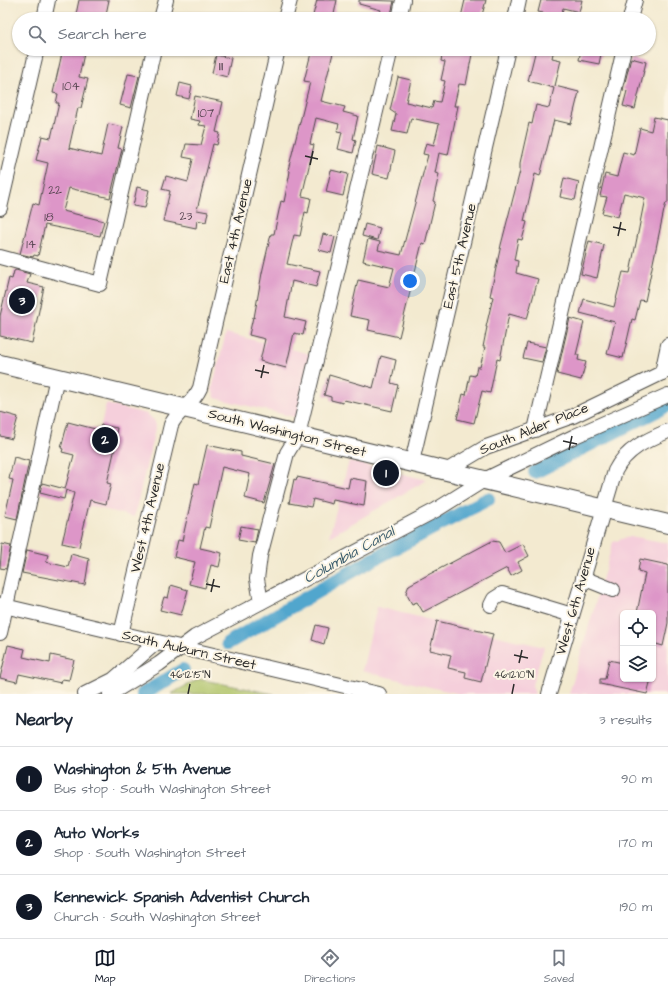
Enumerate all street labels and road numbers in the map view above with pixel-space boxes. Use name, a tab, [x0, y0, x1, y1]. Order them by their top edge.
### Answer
street label: East 4th Avenue	[214, 176, 258, 285]
street label: East 5th Avenue	[438, 201, 482, 311]
street label: South Alder Place	[476, 398, 592, 460]
street label: South Washington Street	[206, 404, 368, 462]
street label: West 4th Avenue	[126, 461, 170, 575]
street label: West 6th Avenue	[551, 544, 601, 657]
street label: South Auburn Street	[120, 625, 258, 675]

